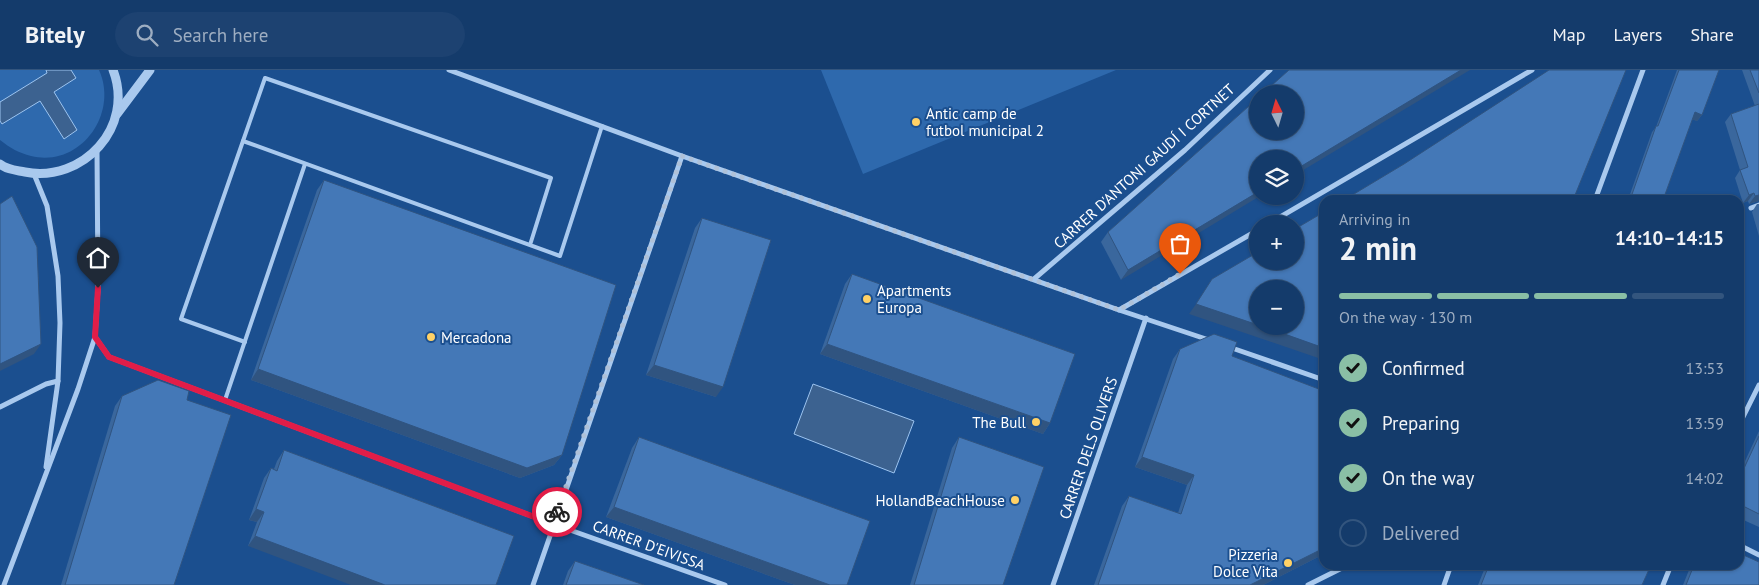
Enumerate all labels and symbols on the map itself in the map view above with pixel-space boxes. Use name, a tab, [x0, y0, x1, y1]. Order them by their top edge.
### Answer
street label: CARRER D'ANTONI GAUDÍ I CORTNET	[1050, 79, 1239, 252]
north arrow	[1249, 85, 1304, 140]
place label: Antic camp de futbol municipal 2	[926, 104, 1044, 140]
marker: Antic camp de futbol municipal 2	[910, 116, 922, 128]
pin	[1159, 223, 1201, 274]
pin	[77, 237, 119, 288]
place label: Apartments Europa	[877, 281, 951, 317]
marker: Apartments Europa	[861, 293, 873, 305]
place label: Mercadona	[441, 328, 512, 347]
marker: Mercadona	[425, 331, 437, 343]
street label: CARRER DELS OLIVERS	[1055, 374, 1121, 522]
place label: The Bull	[972, 413, 1027, 432]
marker: The Bull	[1030, 416, 1042, 428]
courier	[532, 487, 582, 537]
place label: HollandBeachHouse	[875, 491, 1005, 510]
marker: HollandBeachHouse	[1009, 494, 1021, 506]
street label: CARRER D'EIVISSA	[590, 516, 708, 574]
place label: Pizzeria Dolce Vita	[1213, 545, 1278, 581]
marker: Pizzeria Dolce Vita	[1282, 557, 1294, 569]

